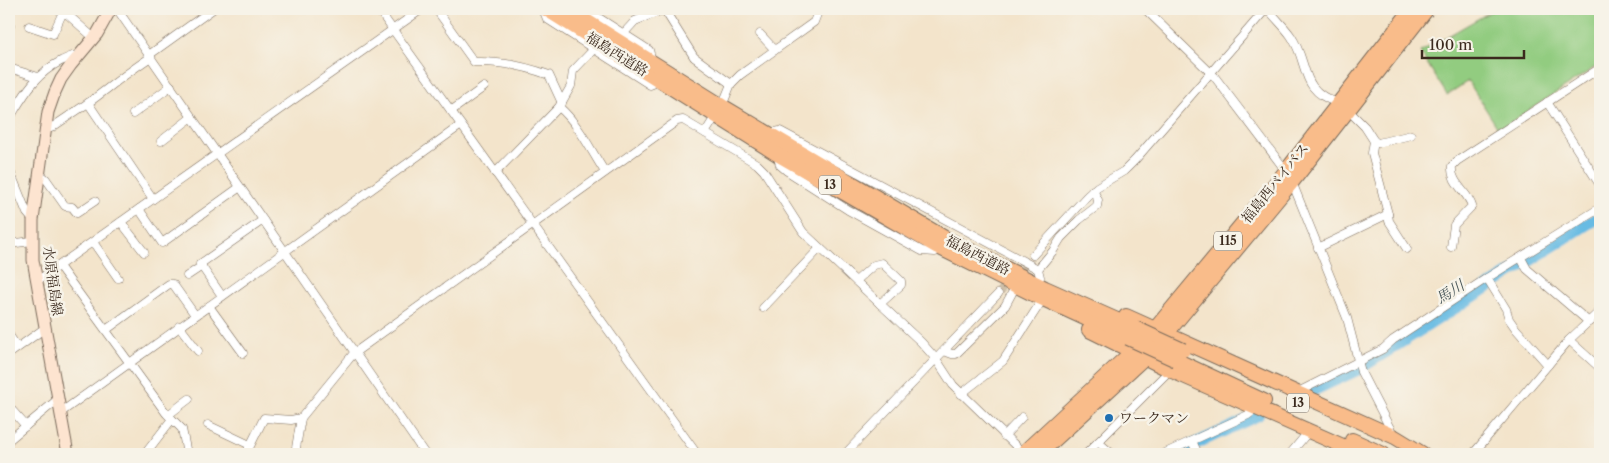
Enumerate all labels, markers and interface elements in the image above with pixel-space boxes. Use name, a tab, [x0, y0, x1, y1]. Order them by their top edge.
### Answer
street label: 福島西道路	[583, 28, 651, 80]
scale bar	[1422, 28, 1524, 60]
text: 100 m	[1429, 35, 1472, 54]
street label: 福島西バイパス	[1237, 139, 1313, 227]
road number: 13	[819, 176, 841, 194]
street label: 福島西道路	[943, 231, 1013, 279]
road number: 115	[1214, 232, 1242, 250]
street label: 水原福島線	[39, 245, 67, 317]
water label: 馬川	[1432, 275, 1469, 308]
road number: 13	[1287, 393, 1309, 412]
place label: ワークマン	[1119, 409, 1189, 427]
marker: ワークマン	[1103, 412, 1115, 424]

